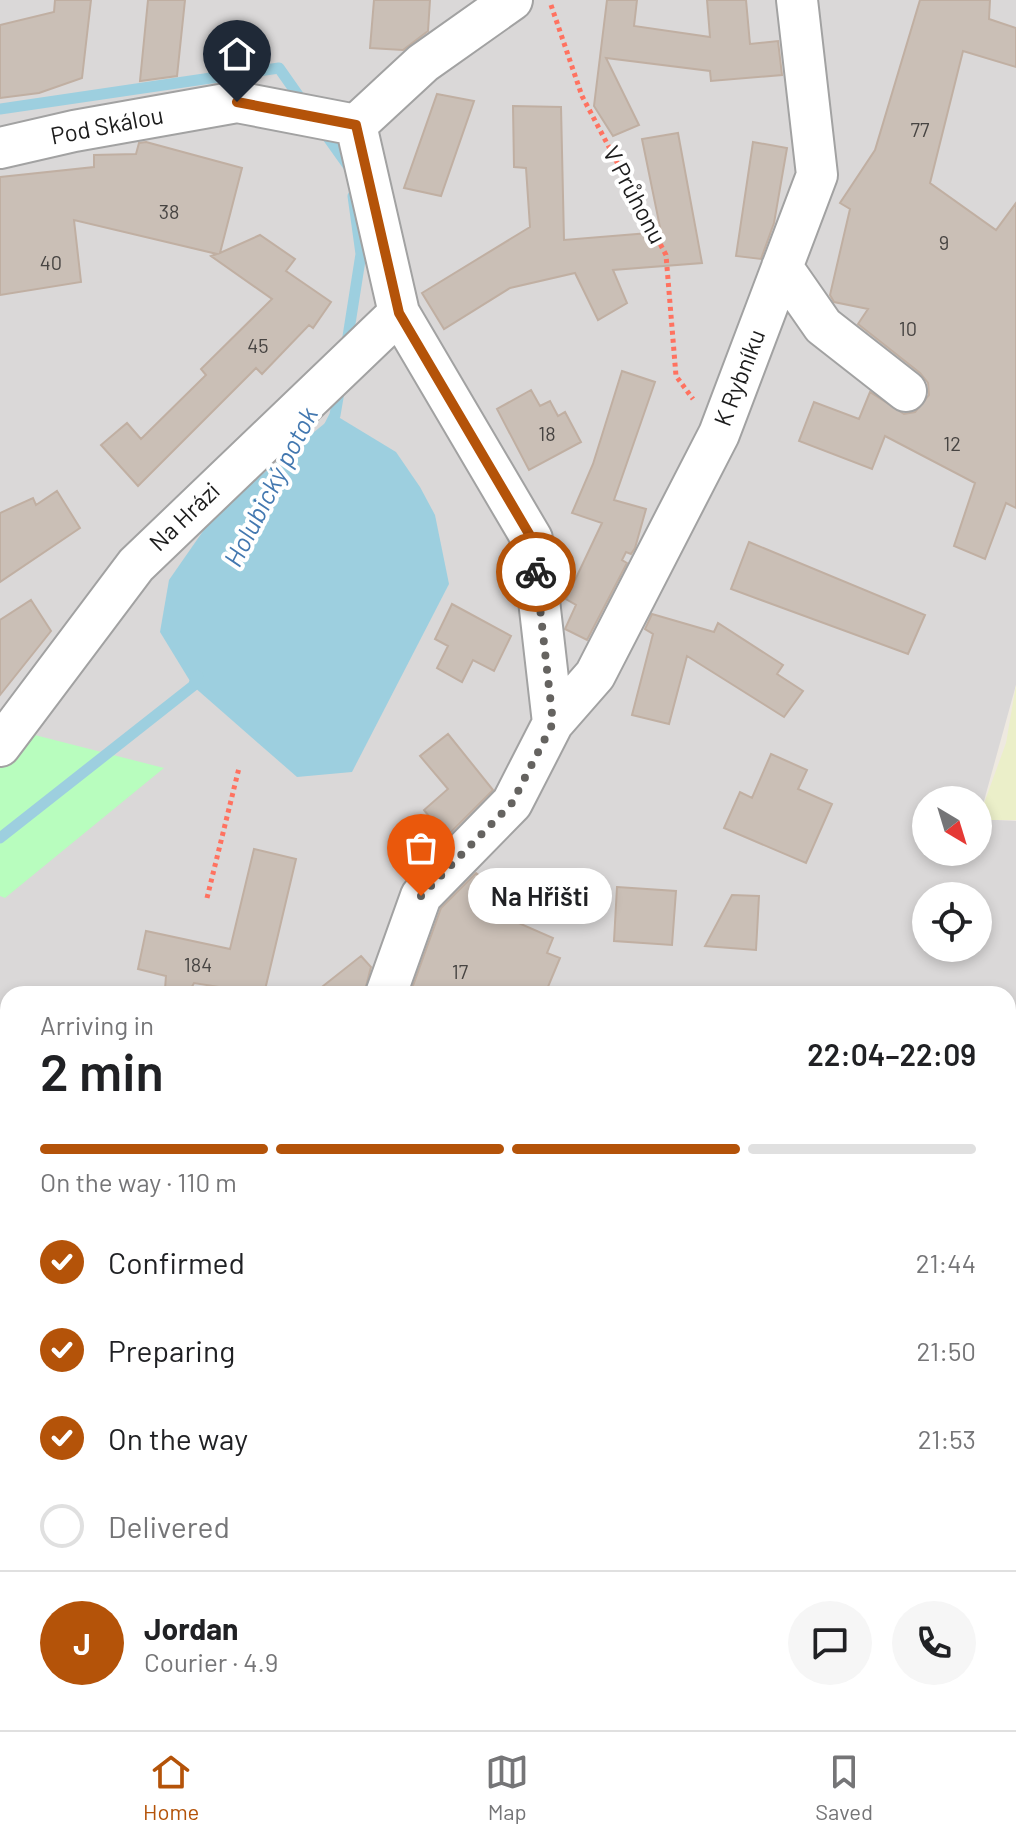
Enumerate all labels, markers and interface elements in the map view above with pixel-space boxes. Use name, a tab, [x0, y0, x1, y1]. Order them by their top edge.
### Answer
pin	[203, 20, 271, 102]
icon: home	[215, 32, 259, 76]
street label: Pod Skálou	[48, 99, 166, 150]
house number: 77	[911, 117, 930, 141]
street label: V Průhonu	[598, 140, 673, 248]
house number: 38	[159, 199, 179, 223]
house number: 9	[939, 230, 949, 254]
house number: 40	[40, 250, 62, 274]
house number: 10	[899, 316, 917, 340]
street label: K Rybníku	[707, 325, 770, 430]
house number: 45	[247, 333, 269, 357]
water label: Holubický potok	[216, 401, 323, 571]
house number: 18	[538, 421, 556, 445]
house number: 12	[943, 431, 961, 455]
street label: Na Hrázi	[143, 475, 225, 556]
courier	[496, 532, 576, 612]
icon: bike	[514, 550, 558, 594]
north arrow	[912, 786, 992, 866]
map controls	[912, 786, 992, 962]
pin	[387, 814, 455, 896]
icon: bag	[399, 826, 443, 870]
callout: Na Hřišti	[469, 868, 613, 924]
text: Na Hřišti	[491, 880, 589, 911]
button: locate	[912, 882, 992, 962]
house number: 184	[184, 952, 212, 976]
house number: 17	[452, 959, 469, 983]
text: Arriving in	[40, 1009, 154, 1040]
text: 22:04–22:09	[807, 1036, 976, 1072]
text: 2 min	[40, 1039, 164, 1101]
text: On the way · 110 m	[40, 1166, 237, 1197]
icon: check	[40, 1240, 84, 1284]
text: Confirmed	[108, 1244, 245, 1280]
text: 21:44	[916, 1247, 976, 1278]
icon: check	[40, 1328, 84, 1372]
text: Preparing	[108, 1332, 235, 1368]
text: 21:50	[916, 1335, 976, 1366]
icon: check	[40, 1416, 84, 1460]
text: On the way	[108, 1420, 248, 1456]
text: 21:53	[918, 1423, 976, 1454]
text: Delivered	[108, 1508, 230, 1544]
button: chat	[788, 1601, 872, 1685]
button: phone	[892, 1601, 976, 1685]
text: Jordan	[144, 1610, 239, 1646]
text: J	[73, 1625, 91, 1661]
text: Courier · 4.9	[144, 1646, 278, 1677]
tab: Home	[143, 1750, 199, 1824]
tab: Map	[485, 1750, 529, 1824]
tab: Saved	[815, 1750, 873, 1824]

